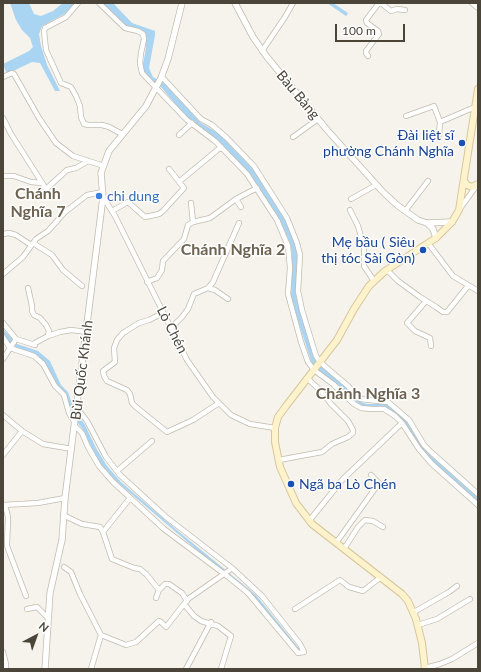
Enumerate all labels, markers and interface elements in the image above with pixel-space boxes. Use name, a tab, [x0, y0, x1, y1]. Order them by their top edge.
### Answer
scale bar	[337, 16, 407, 42]
text: 100 m	[342, 23, 376, 38]
street label: Bàu Bàng	[273, 67, 323, 123]
place label: Đài liệt sĩ phường Chánh Nghĩa	[323, 127, 454, 160]
marker: Đài liệt sĩ phường Chánh Nghĩa	[457, 138, 467, 148]
district label: Chánh Nghĩa 7	[11, 184, 65, 222]
place label: chi dung	[107, 188, 159, 204]
marker: chi dung	[94, 191, 104, 201]
place label: Mẹ bầu ( Siêu thị tóc Sài Gòn)	[321, 234, 415, 266]
district label: Chánh Nghĩa 2	[181, 240, 285, 260]
marker: Mẹ bầu ( Siêu thị tóc Sài Gòn)	[418, 245, 428, 255]
street label: Lò Chén	[153, 304, 191, 356]
street label: Bùi Quốc Khánh	[68, 319, 96, 421]
district label: Chánh Nghĩa 3	[316, 384, 420, 404]
place label: Ngã ba Lò Chén	[299, 476, 396, 492]
marker: Ngã ba Lò Chén	[286, 479, 296, 489]
north arrow	[16, 616, 56, 656]
text: N	[37, 619, 52, 634]

